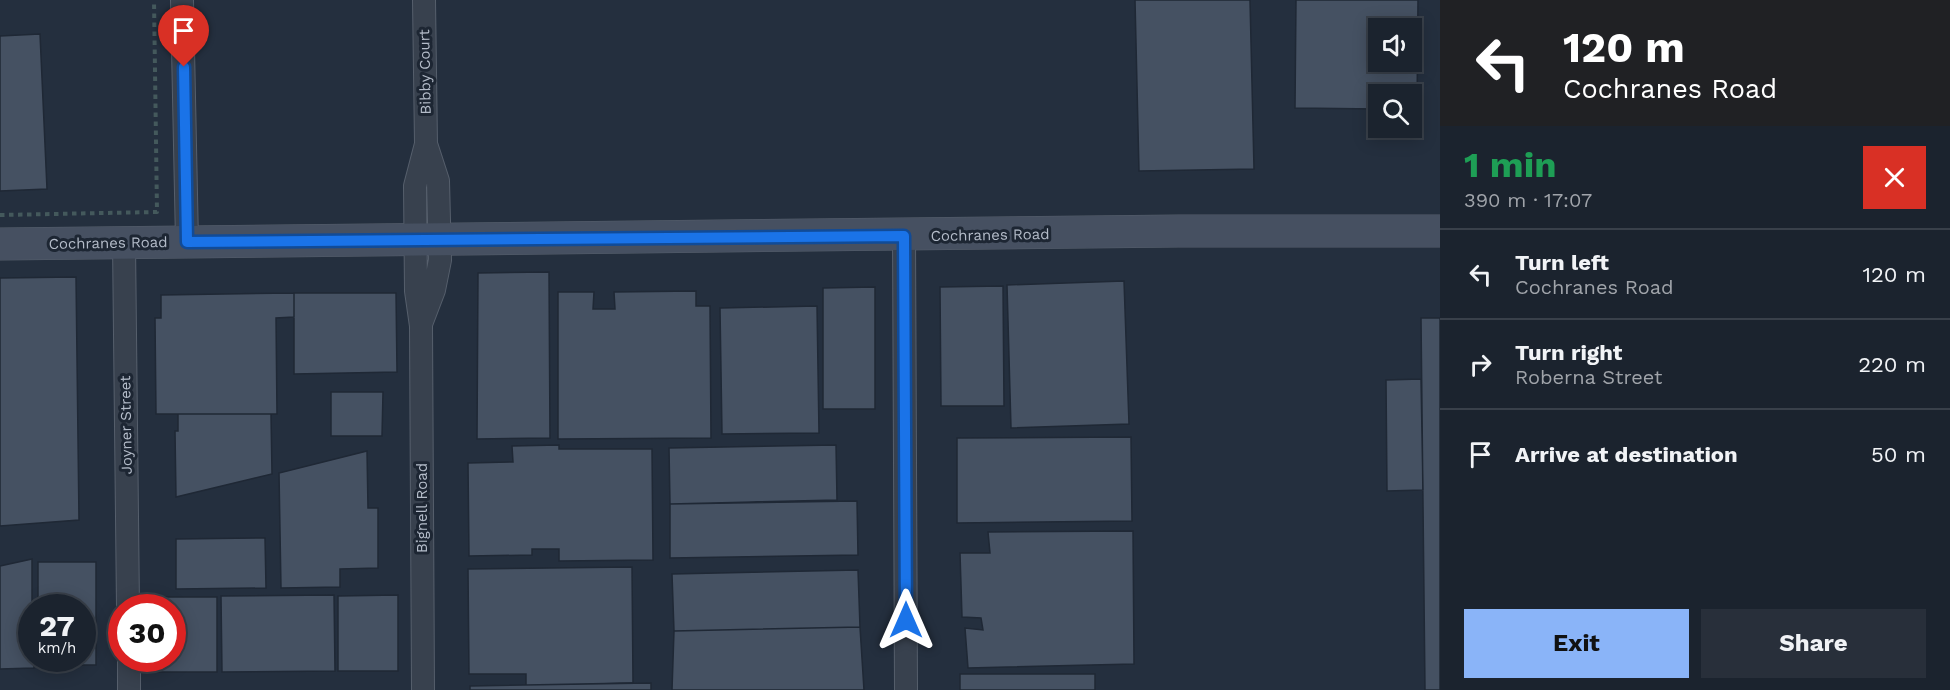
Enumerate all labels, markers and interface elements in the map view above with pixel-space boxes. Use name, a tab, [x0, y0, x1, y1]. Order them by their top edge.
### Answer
pin	[158, 5, 209, 67]
icon: arrive	[167, 14, 200, 47]
map controls	[1368, 18, 1422, 138]
button: sound	[1368, 18, 1422, 72]
text: 120 m	[1563, 23, 1685, 72]
icon: left	[1464, 24, 1542, 102]
street label: Bibby Court	[415, 28, 435, 115]
text: Cochranes Road	[1563, 73, 1777, 105]
button: search	[1368, 84, 1422, 138]
text: 1 min	[1464, 144, 1556, 186]
button: close	[1863, 146, 1926, 209]
text: 390 m · 17:07	[1464, 188, 1592, 212]
street label: Cochranes Road	[930, 225, 1050, 245]
street label: Cochranes Road	[48, 233, 168, 253]
text: Turn left	[1515, 250, 1609, 275]
icon: left	[1464, 258, 1497, 291]
text: 120 m	[1862, 262, 1926, 287]
text: Cochranes Road	[1515, 275, 1674, 299]
text: Turn right	[1515, 340, 1622, 365]
icon: right	[1464, 348, 1497, 381]
text: 220 m	[1858, 352, 1926, 377]
text: Roberna Street	[1515, 365, 1662, 389]
street label: Joyner Street	[116, 375, 136, 475]
icon: arrive	[1464, 438, 1497, 471]
text: Arrive at destination	[1515, 442, 1738, 467]
text: 50 m	[1871, 442, 1926, 467]
street label: Bignell Road	[413, 463, 431, 553]
position arrow	[874, 588, 938, 652]
speed limit sign: 30	[108, 594, 186, 672]
text: 27	[39, 608, 75, 643]
button: Exit	[1464, 609, 1689, 678]
button: Share	[1701, 609, 1926, 678]
text: km/h	[38, 639, 76, 657]

